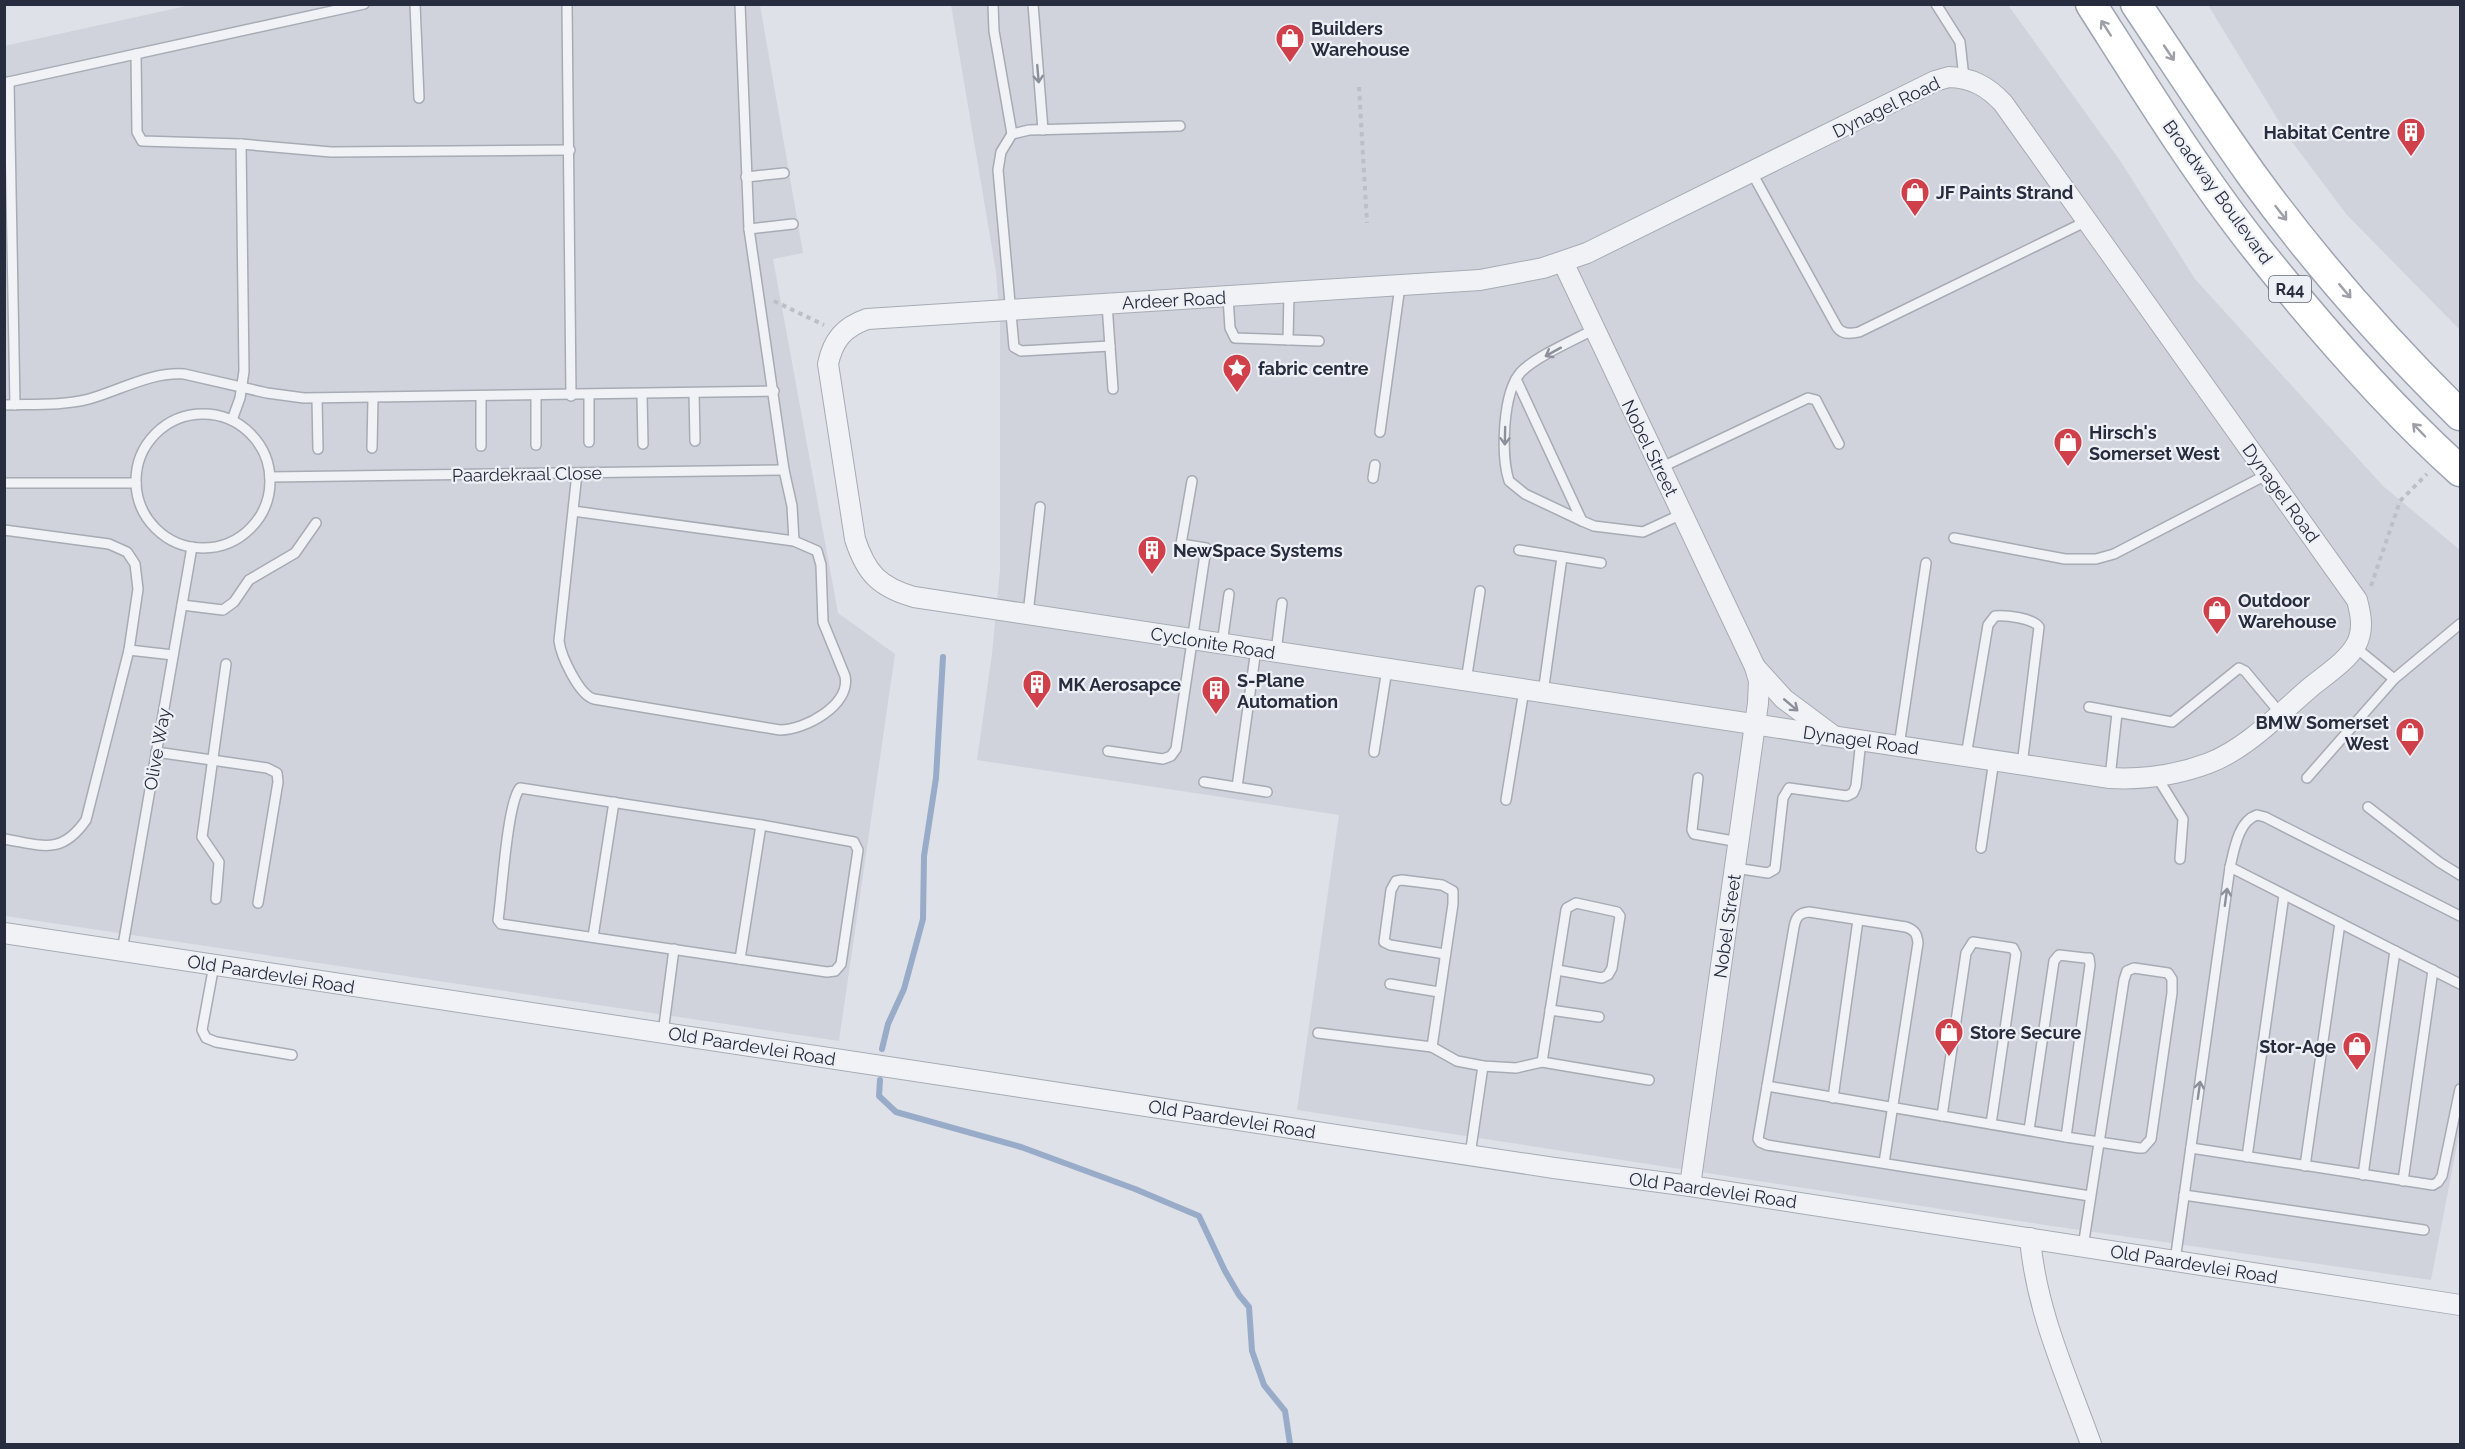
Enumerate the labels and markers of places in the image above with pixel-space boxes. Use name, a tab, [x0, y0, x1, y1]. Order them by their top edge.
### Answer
place label: Builders Warehouse	[1311, 18, 1410, 60]
shop icon: Builders Warehouse	[1274, 22, 1306, 64]
building icon: Habitat Centre	[2395, 116, 2427, 158]
place label: Habitat Centre	[2264, 122, 2390, 143]
shop icon: JF Paints Strand	[1899, 176, 1931, 218]
place label: JF Paints Strand	[1936, 182, 2073, 203]
place icon: fabric centre	[1221, 352, 1253, 394]
place label: fabric centre	[1258, 358, 1369, 379]
place label: Hirsch's Somerset West	[2089, 422, 2220, 464]
shop icon: Hirsch's Somerset West	[2052, 426, 2084, 468]
building icon: NewSpace Systems	[1136, 534, 1168, 576]
place label: NewSpace Systems	[1173, 540, 1343, 561]
place label: Outdoor Warehouse	[2238, 590, 2337, 632]
shop icon: Outdoor Warehouse	[2201, 594, 2233, 636]
building icon: MK Aerosapce	[1021, 668, 1053, 710]
place label: S-Plane Automation	[1237, 670, 1338, 712]
place label: MK Aerosapce	[1058, 674, 1181, 695]
building icon: S-Plane Automation	[1200, 674, 1232, 716]
place label: BMW Somerset West	[2256, 712, 2389, 754]
shop icon: BMW Somerset West	[2394, 716, 2426, 758]
shop icon: Store Secure	[1933, 1016, 1965, 1058]
place label: Store Secure	[1970, 1022, 2081, 1043]
shop icon: Stor-Age	[2341, 1030, 2373, 1072]
place label: Stor-Age	[2259, 1036, 2336, 1057]

